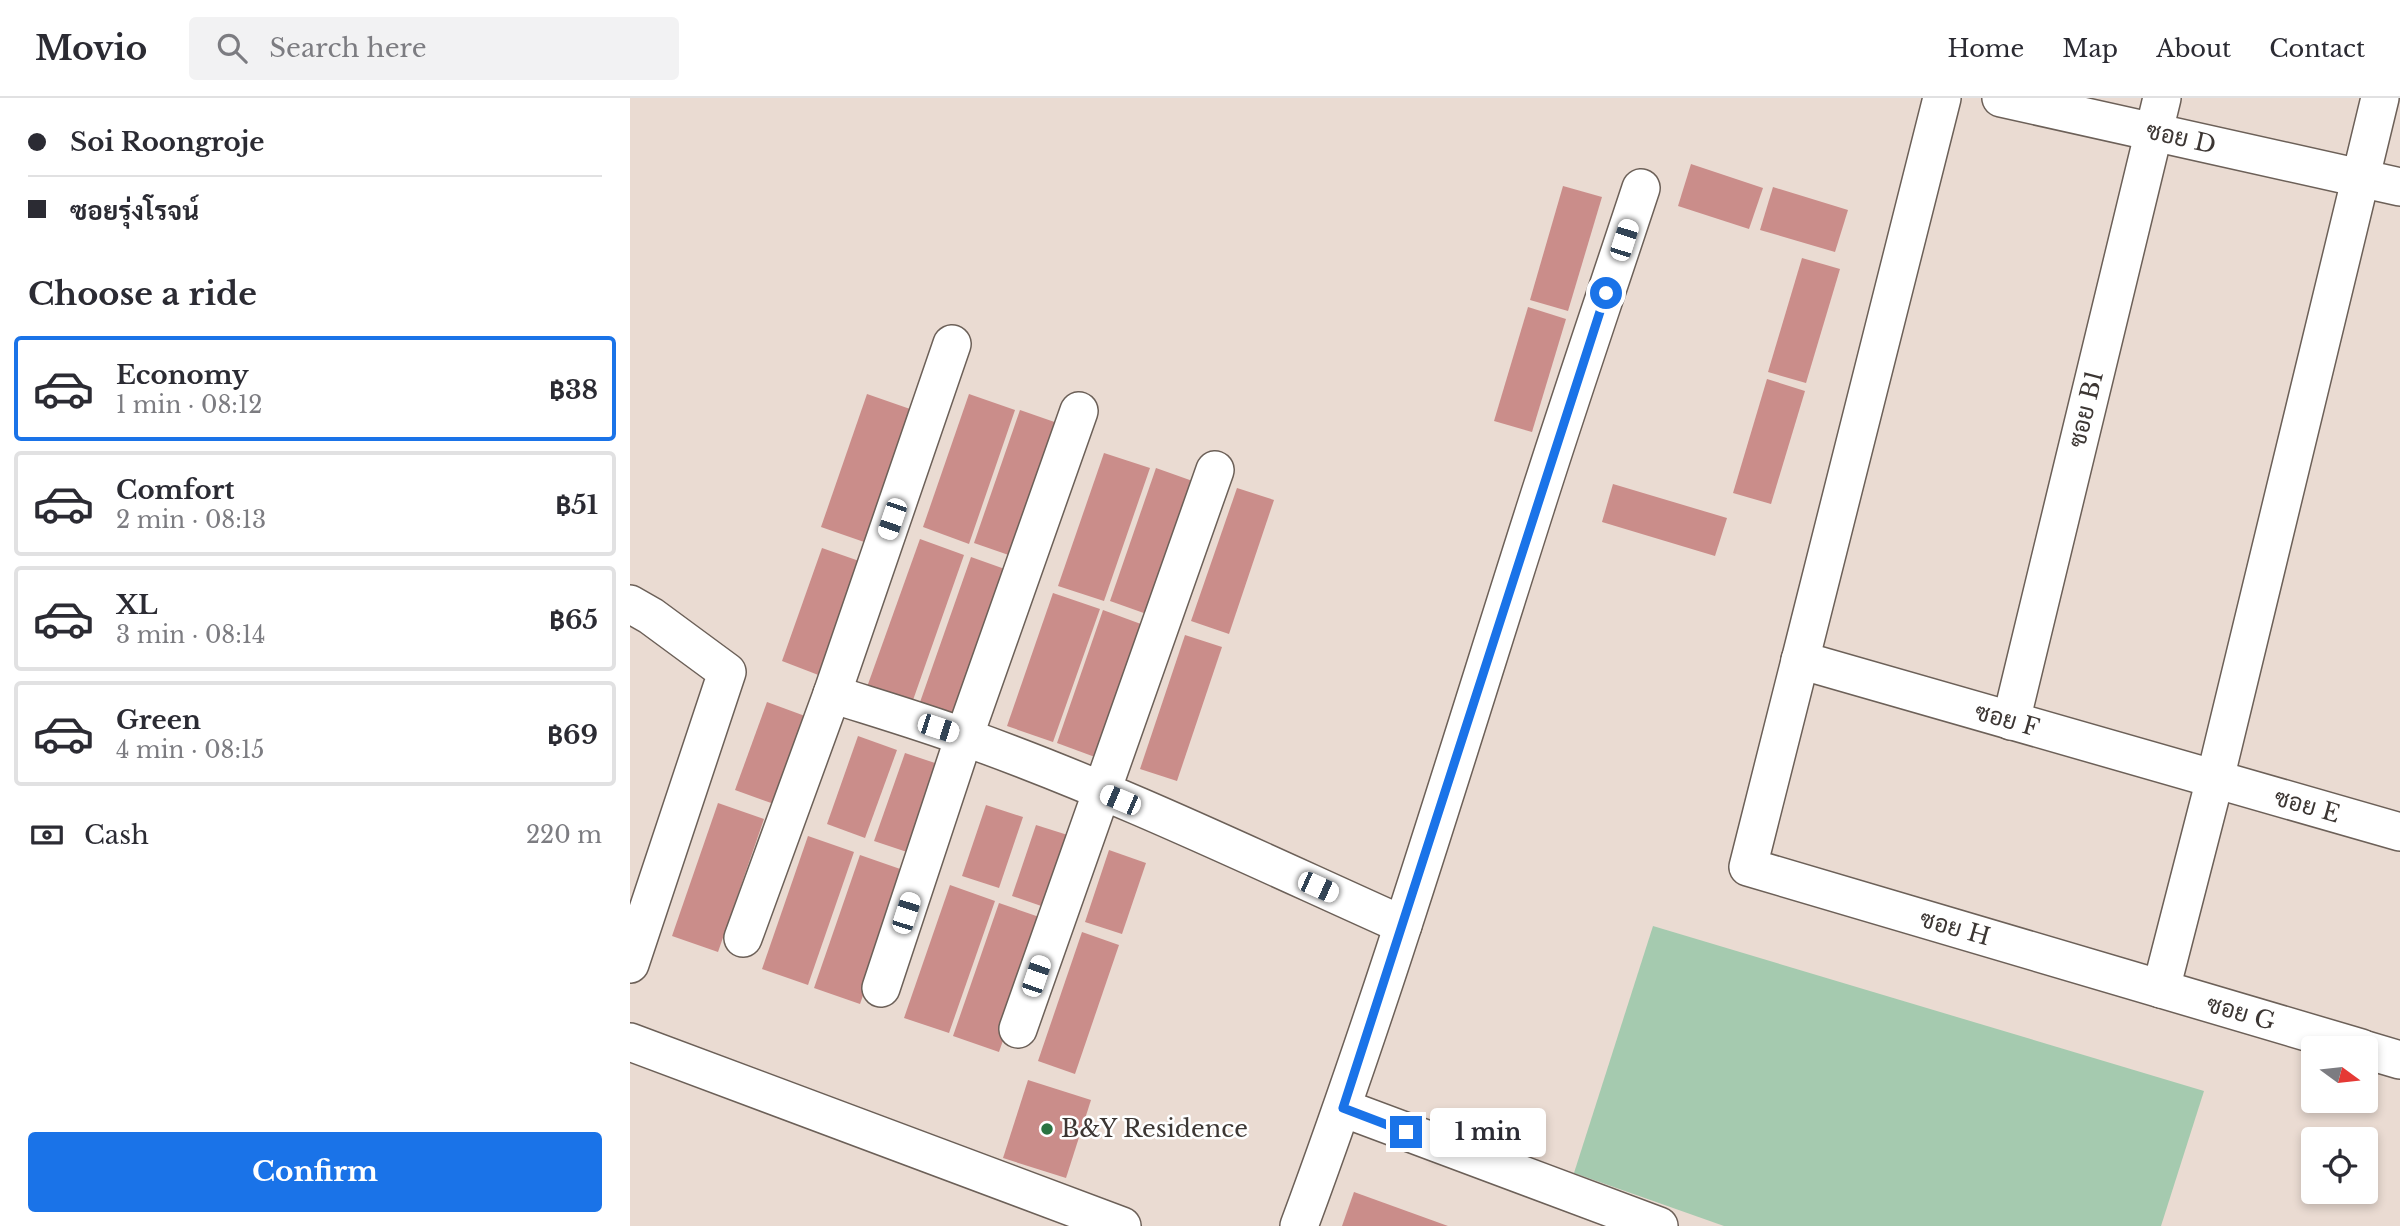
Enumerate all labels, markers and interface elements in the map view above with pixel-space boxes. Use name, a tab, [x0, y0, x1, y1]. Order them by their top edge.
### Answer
search box	[189, 17, 679, 80]
text: Movio	[35, 28, 147, 69]
icon: search	[213, 29, 251, 67]
text: Search here	[269, 32, 427, 64]
text: Home	[1948, 34, 2024, 63]
text: Map	[2062, 34, 2118, 63]
text: About	[2156, 34, 2231, 63]
text: Contact	[2269, 34, 2365, 63]
street label: ซอย D	[2143, 115, 2219, 160]
text: Soi Roongroje	[70, 126, 265, 158]
text: ซอยรุ่งโรจน์	[70, 195, 199, 227]
car	[1608, 217, 1641, 263]
text: Choose a ride	[28, 274, 257, 314]
route start	[1590, 277, 1622, 309]
icon: car	[32, 357, 95, 420]
text: Economy	[116, 359, 249, 391]
street label: ซอย B1	[2062, 367, 2109, 451]
text: ฿38	[549, 374, 598, 406]
text: 1 min · 08:12	[116, 391, 262, 419]
icon: car	[32, 472, 95, 535]
text: Comfort	[116, 474, 234, 506]
text: ฿51	[556, 489, 598, 521]
car	[876, 496, 909, 542]
text: 2 min · 08:13	[116, 506, 266, 534]
icon: car	[32, 587, 95, 650]
text: XL	[116, 589, 158, 621]
text: ฿65	[549, 604, 598, 636]
text: 3 min · 08:14	[116, 621, 266, 649]
street label: ซอย F	[1972, 697, 2043, 742]
icon: car	[32, 702, 95, 765]
text: Green	[116, 704, 201, 736]
car	[915, 712, 962, 744]
text: ฿69	[547, 719, 598, 751]
text: 4 min · 08:15	[116, 736, 264, 764]
car	[1097, 782, 1144, 818]
street label: ซอย E	[2271, 782, 2343, 829]
icon: cash	[28, 816, 66, 854]
text: Cash	[84, 819, 149, 851]
text: 220 m	[526, 821, 602, 849]
car	[1295, 869, 1342, 905]
car	[890, 890, 923, 936]
street label: ซอย H	[1917, 904, 1994, 951]
car	[1020, 953, 1053, 999]
street label: ซอย G	[2203, 989, 2279, 1036]
north arrow	[2301, 1036, 2378, 1113]
map controls	[2301, 1036, 2378, 1204]
callout: 1 min	[1430, 1108, 1546, 1156]
place label: B&Y Residence	[1061, 1114, 1248, 1143]
route end	[1390, 1116, 1422, 1148]
text: 1 min	[1455, 1118, 1521, 1146]
marker: B&Y Residence	[1039, 1121, 1055, 1137]
button: locate	[2301, 1127, 2378, 1204]
button: Confirm	[28, 1132, 602, 1212]

